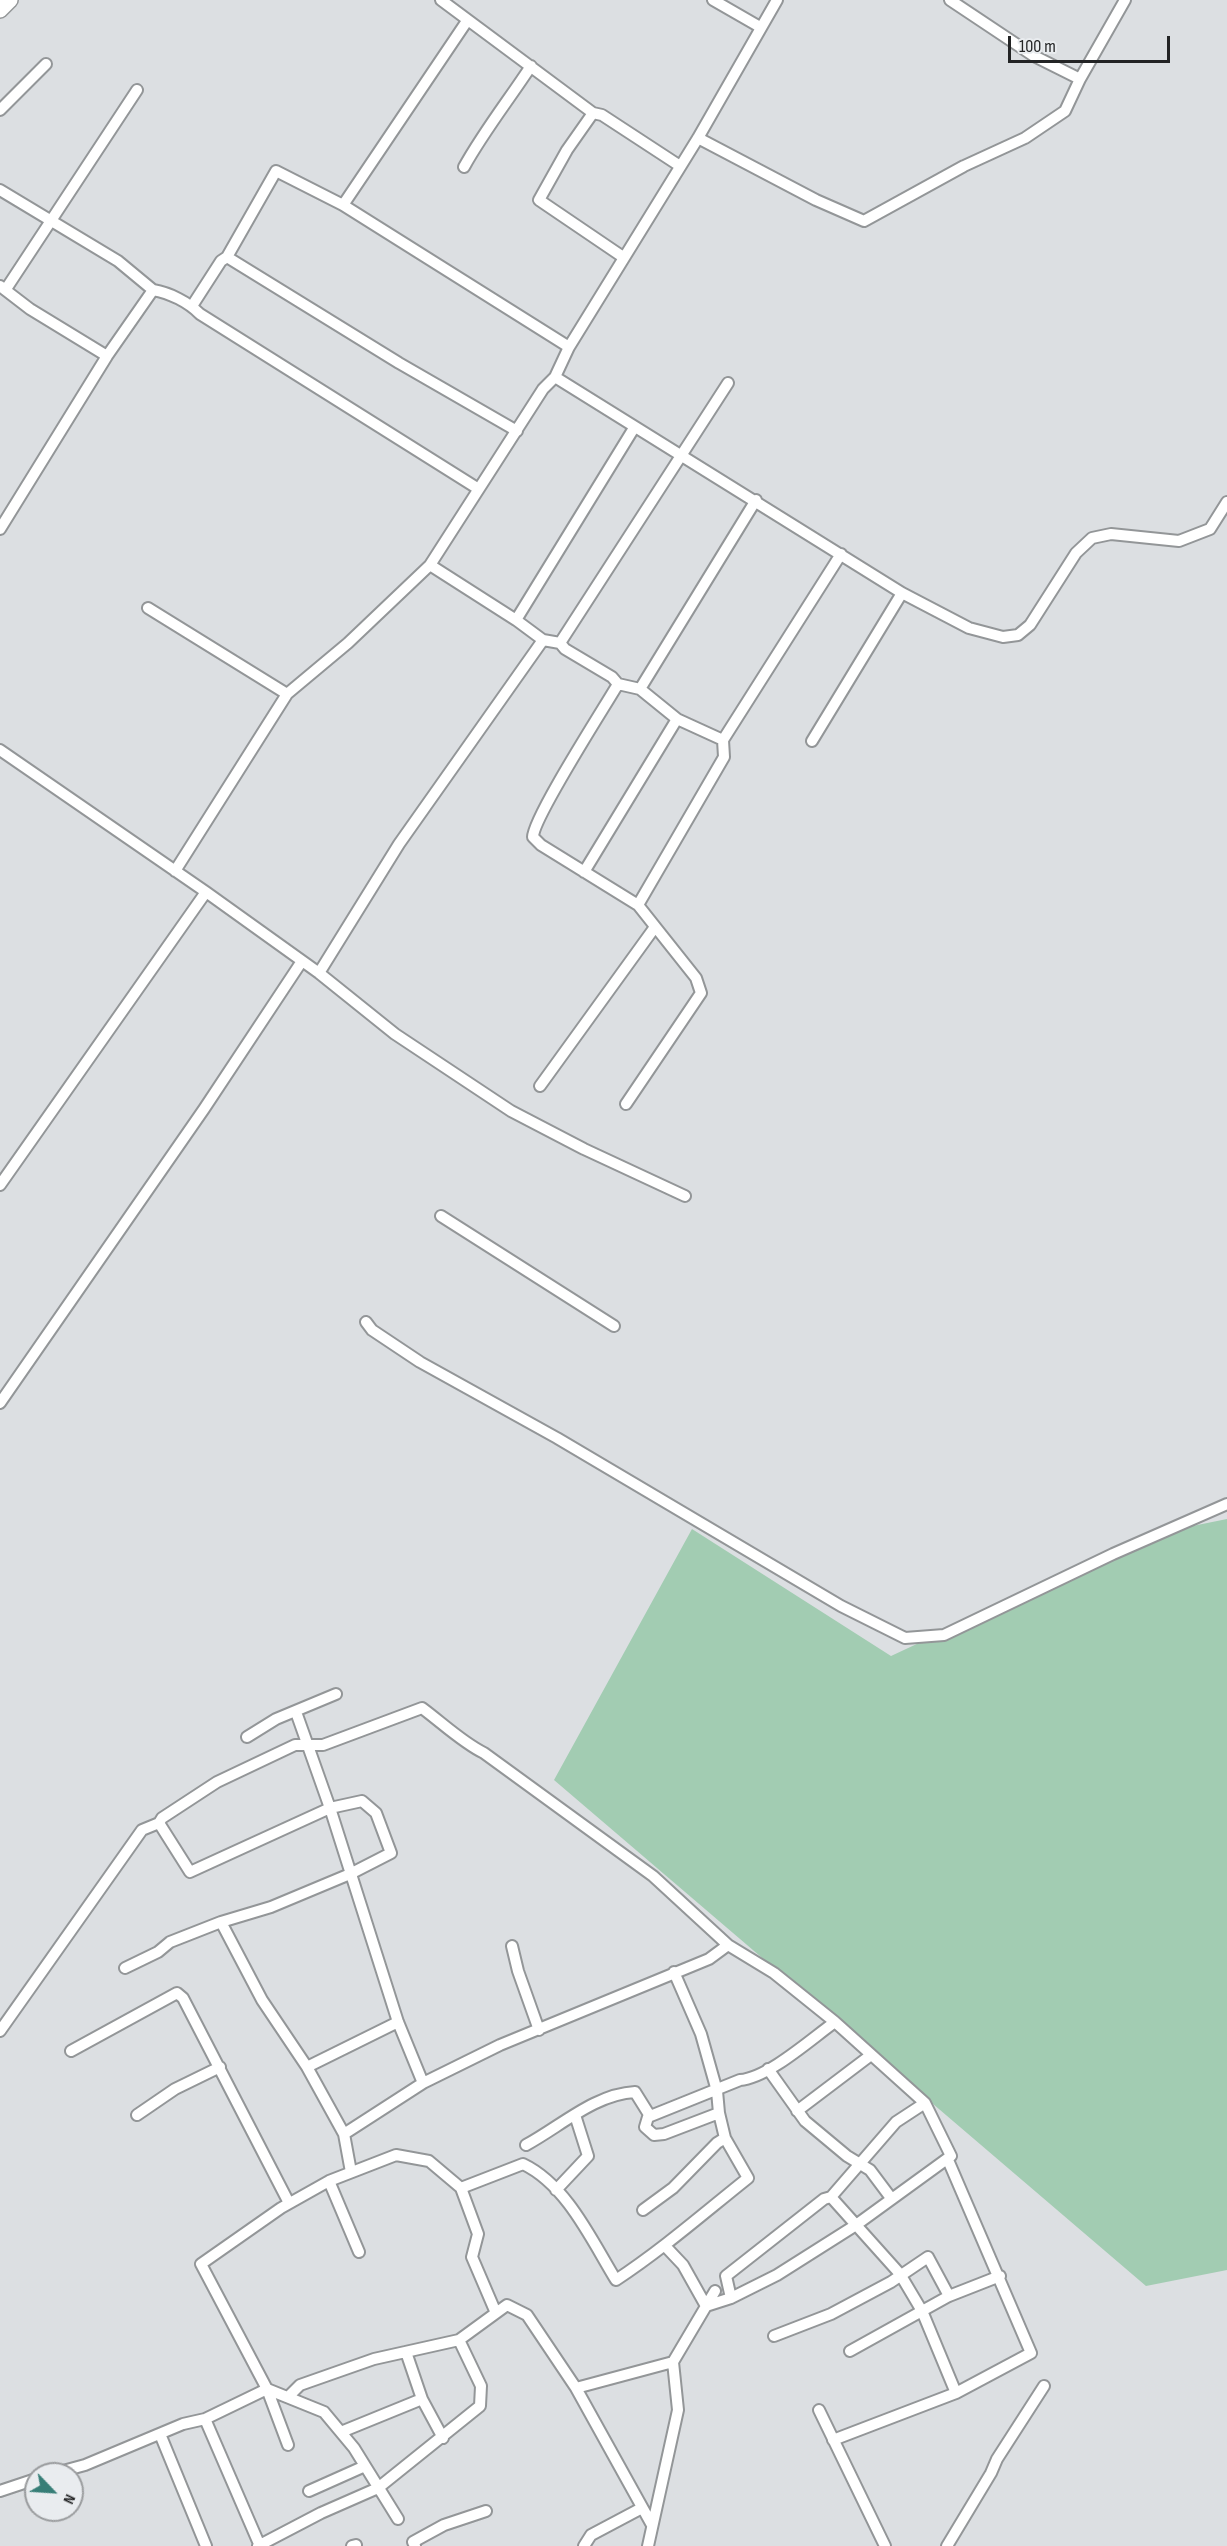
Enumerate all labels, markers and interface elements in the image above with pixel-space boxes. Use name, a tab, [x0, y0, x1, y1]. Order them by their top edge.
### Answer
scale bar	[1011, 24, 1173, 62]
text: 100 m	[1019, 36, 1056, 57]
north arrow	[24, 2462, 84, 2522]
text: N	[59, 2491, 79, 2507]

